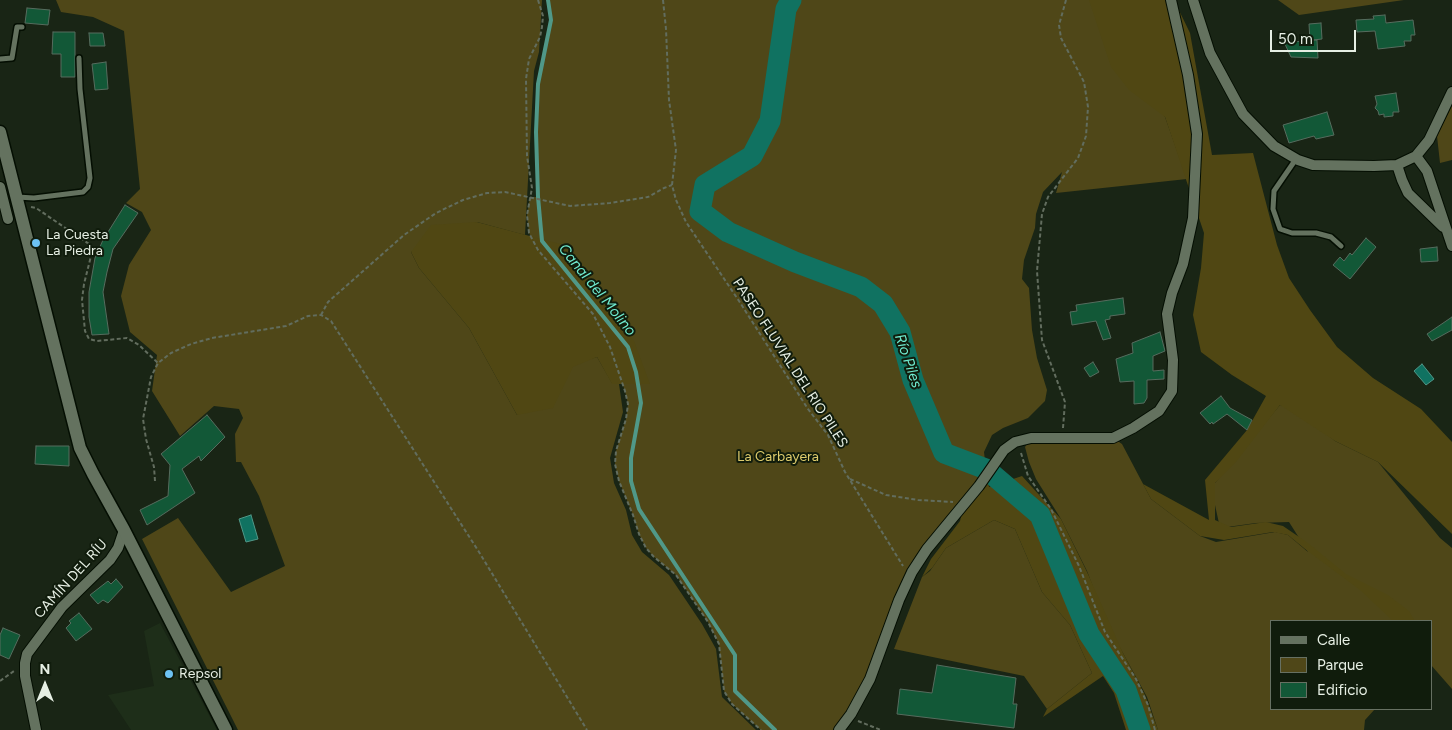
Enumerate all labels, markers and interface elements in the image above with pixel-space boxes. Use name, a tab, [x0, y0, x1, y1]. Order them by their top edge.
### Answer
scale bar	[1272, 20, 1358, 52]
text: 50 m	[1278, 30, 1313, 48]
place label: La Cuesta La Piedra	[46, 227, 108, 260]
marker: La Cuesta La Piedra	[30, 237, 42, 249]
water label: Canal del Molino	[554, 240, 640, 340]
street label: PASEO FLUVIAL DEL RIO PILES	[729, 275, 851, 451]
water label: Río Piles	[890, 332, 926, 390]
park label: La Carbayera	[737, 449, 819, 465]
street label: CAMÍN DEL RÍU	[31, 536, 111, 622]
legend	[1270, 620, 1432, 710]
text: Calle	[1317, 631, 1350, 649]
text: Parque	[1317, 656, 1364, 674]
north arrow	[20, 660, 70, 710]
text: N	[40, 661, 50, 678]
place label: Repsol	[179, 666, 221, 682]
marker: Repsol	[163, 668, 175, 680]
text: Edificio	[1317, 681, 1367, 699]

